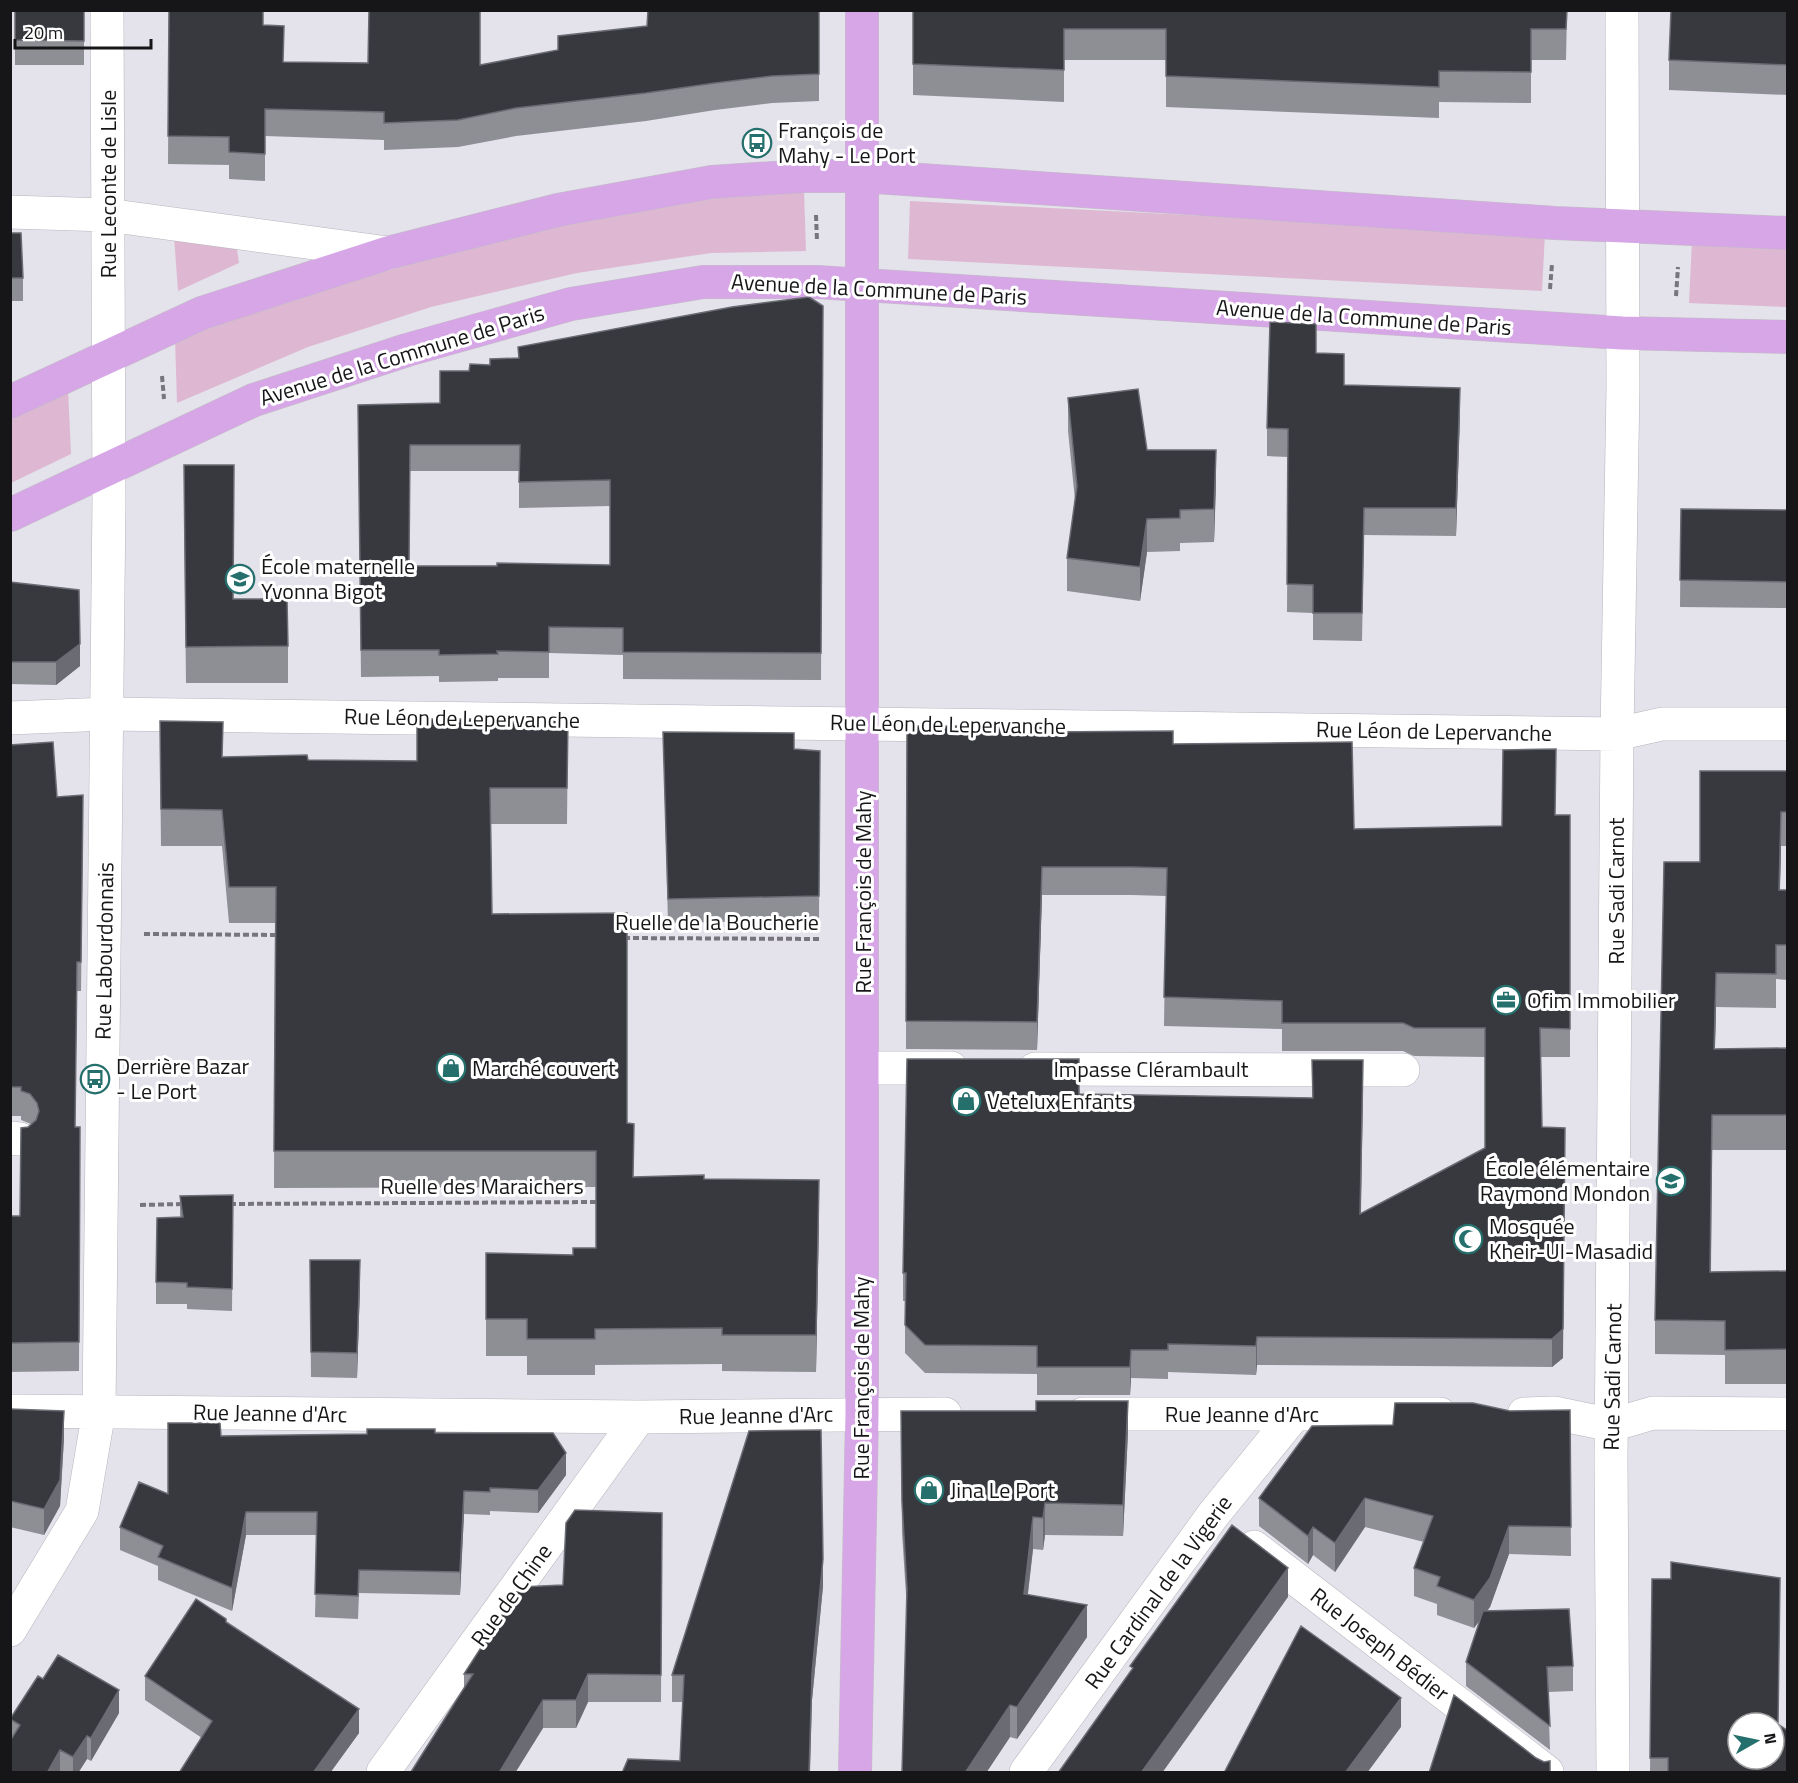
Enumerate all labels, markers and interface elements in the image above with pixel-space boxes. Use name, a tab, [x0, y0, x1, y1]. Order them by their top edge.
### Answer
scale bar	[15, 12, 152, 50]
text: 20 m	[24, 19, 63, 46]
street label: Rue Leconte de Lisle	[91, 90, 125, 278]
place label: François de Mahy - Le Port	[778, 113, 916, 172]
bus stop icon: François de Mahy - Le Port	[741, 127, 773, 159]
street label: Avenue de la Commune de Paris	[730, 264, 1028, 314]
street label: Avenue de la Commune de Paris	[1215, 290, 1513, 344]
street label: Avenue de la Commune de Paris	[255, 295, 549, 415]
place label: École maternelle Yvonna Bigot	[261, 549, 415, 608]
school or university icon: École maternelle Yvonna Bigot	[224, 563, 256, 595]
street label: Rue Léon de Lepervanche	[344, 699, 580, 737]
street label: Rue Léon de Lepervanche	[830, 705, 1066, 743]
street label: Rue Léon de Lepervanche	[1316, 712, 1552, 750]
street label: Rue François de Mahy	[846, 790, 880, 994]
street label: Rue Sadi Carnot	[1599, 817, 1633, 965]
street label: Rue Labourdonnais	[85, 862, 123, 1040]
street label: Ruelle de la Boucherie	[615, 905, 819, 939]
place label: Ofim Immobilier	[1527, 983, 1676, 1017]
office icon: Ofim Immobilier	[1490, 984, 1522, 1016]
place label: Derrière Bazar - Le Port	[116, 1049, 249, 1108]
place label: Marché couvert	[472, 1051, 616, 1085]
shop icon: Marché couvert	[435, 1052, 467, 1084]
street label: Impasse Clérambault	[1053, 1052, 1249, 1086]
bus stop icon: Derrière Bazar - Le Port	[79, 1063, 111, 1095]
place label: Vetelux Enfants	[987, 1084, 1133, 1118]
shop icon: Vetelux Enfants	[950, 1085, 982, 1117]
place label: École élémentaire Raymond Mondon	[1480, 1151, 1650, 1210]
school or university icon: École élémentaire Raymond Mondon	[1655, 1165, 1687, 1197]
street label: Ruelle des Maraichers	[380, 1169, 584, 1203]
place label: Mosquée Kheir-Ul-Masadid	[1489, 1209, 1653, 1268]
mosque icon: Mosquée Kheir-Ul-Masadid	[1452, 1223, 1484, 1255]
street label: Rue François de Mahy	[844, 1276, 878, 1480]
street label: Rue Sadi Carnot	[1594, 1303, 1630, 1451]
street label: Rue Jeanne d'Arc	[192, 1395, 348, 1431]
street label: Rue Jeanne d'Arc	[678, 1397, 834, 1433]
street label: Rue Jeanne d'Arc	[1165, 1397, 1319, 1431]
place label: Jina Le Port	[950, 1473, 1055, 1507]
shop icon: Jina Le Port	[913, 1474, 945, 1506]
street label: Rue Cardinal de la Vigerie	[1076, 1488, 1240, 1696]
street label: Rue de Chine	[462, 1536, 560, 1654]
street label: Rue Joseph Bédier	[1303, 1579, 1457, 1709]
north arrow	[1726, 1711, 1786, 1771]
text: N	[1758, 1731, 1784, 1746]

